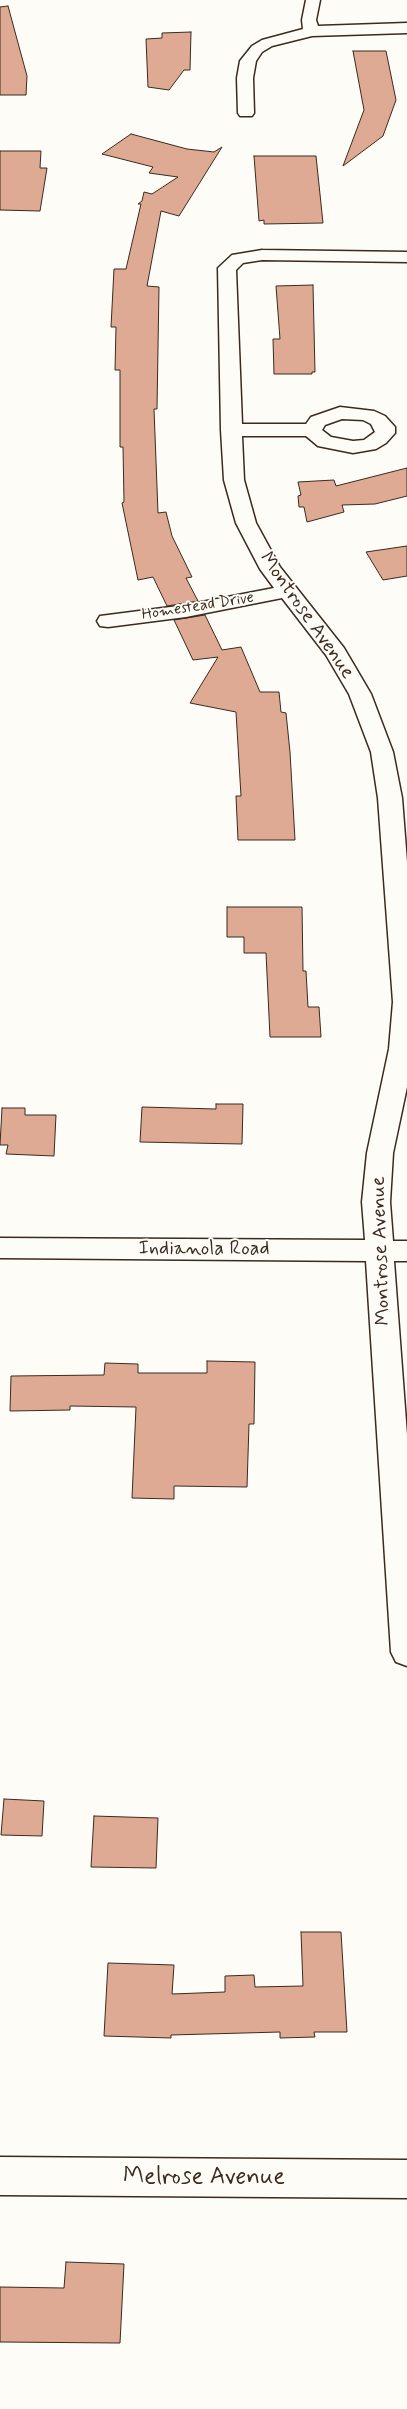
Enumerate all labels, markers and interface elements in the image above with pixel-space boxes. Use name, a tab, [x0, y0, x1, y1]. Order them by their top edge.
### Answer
street label: Montrose Avenue	[253, 548, 359, 684]
street label: Homestead Drive	[141, 589, 255, 625]
street label: Montrose Avenue	[367, 1176, 397, 1326]
street label: Indianola Road	[138, 1238, 270, 1262]
street label: Melrose Avenue	[123, 2164, 285, 2192]

